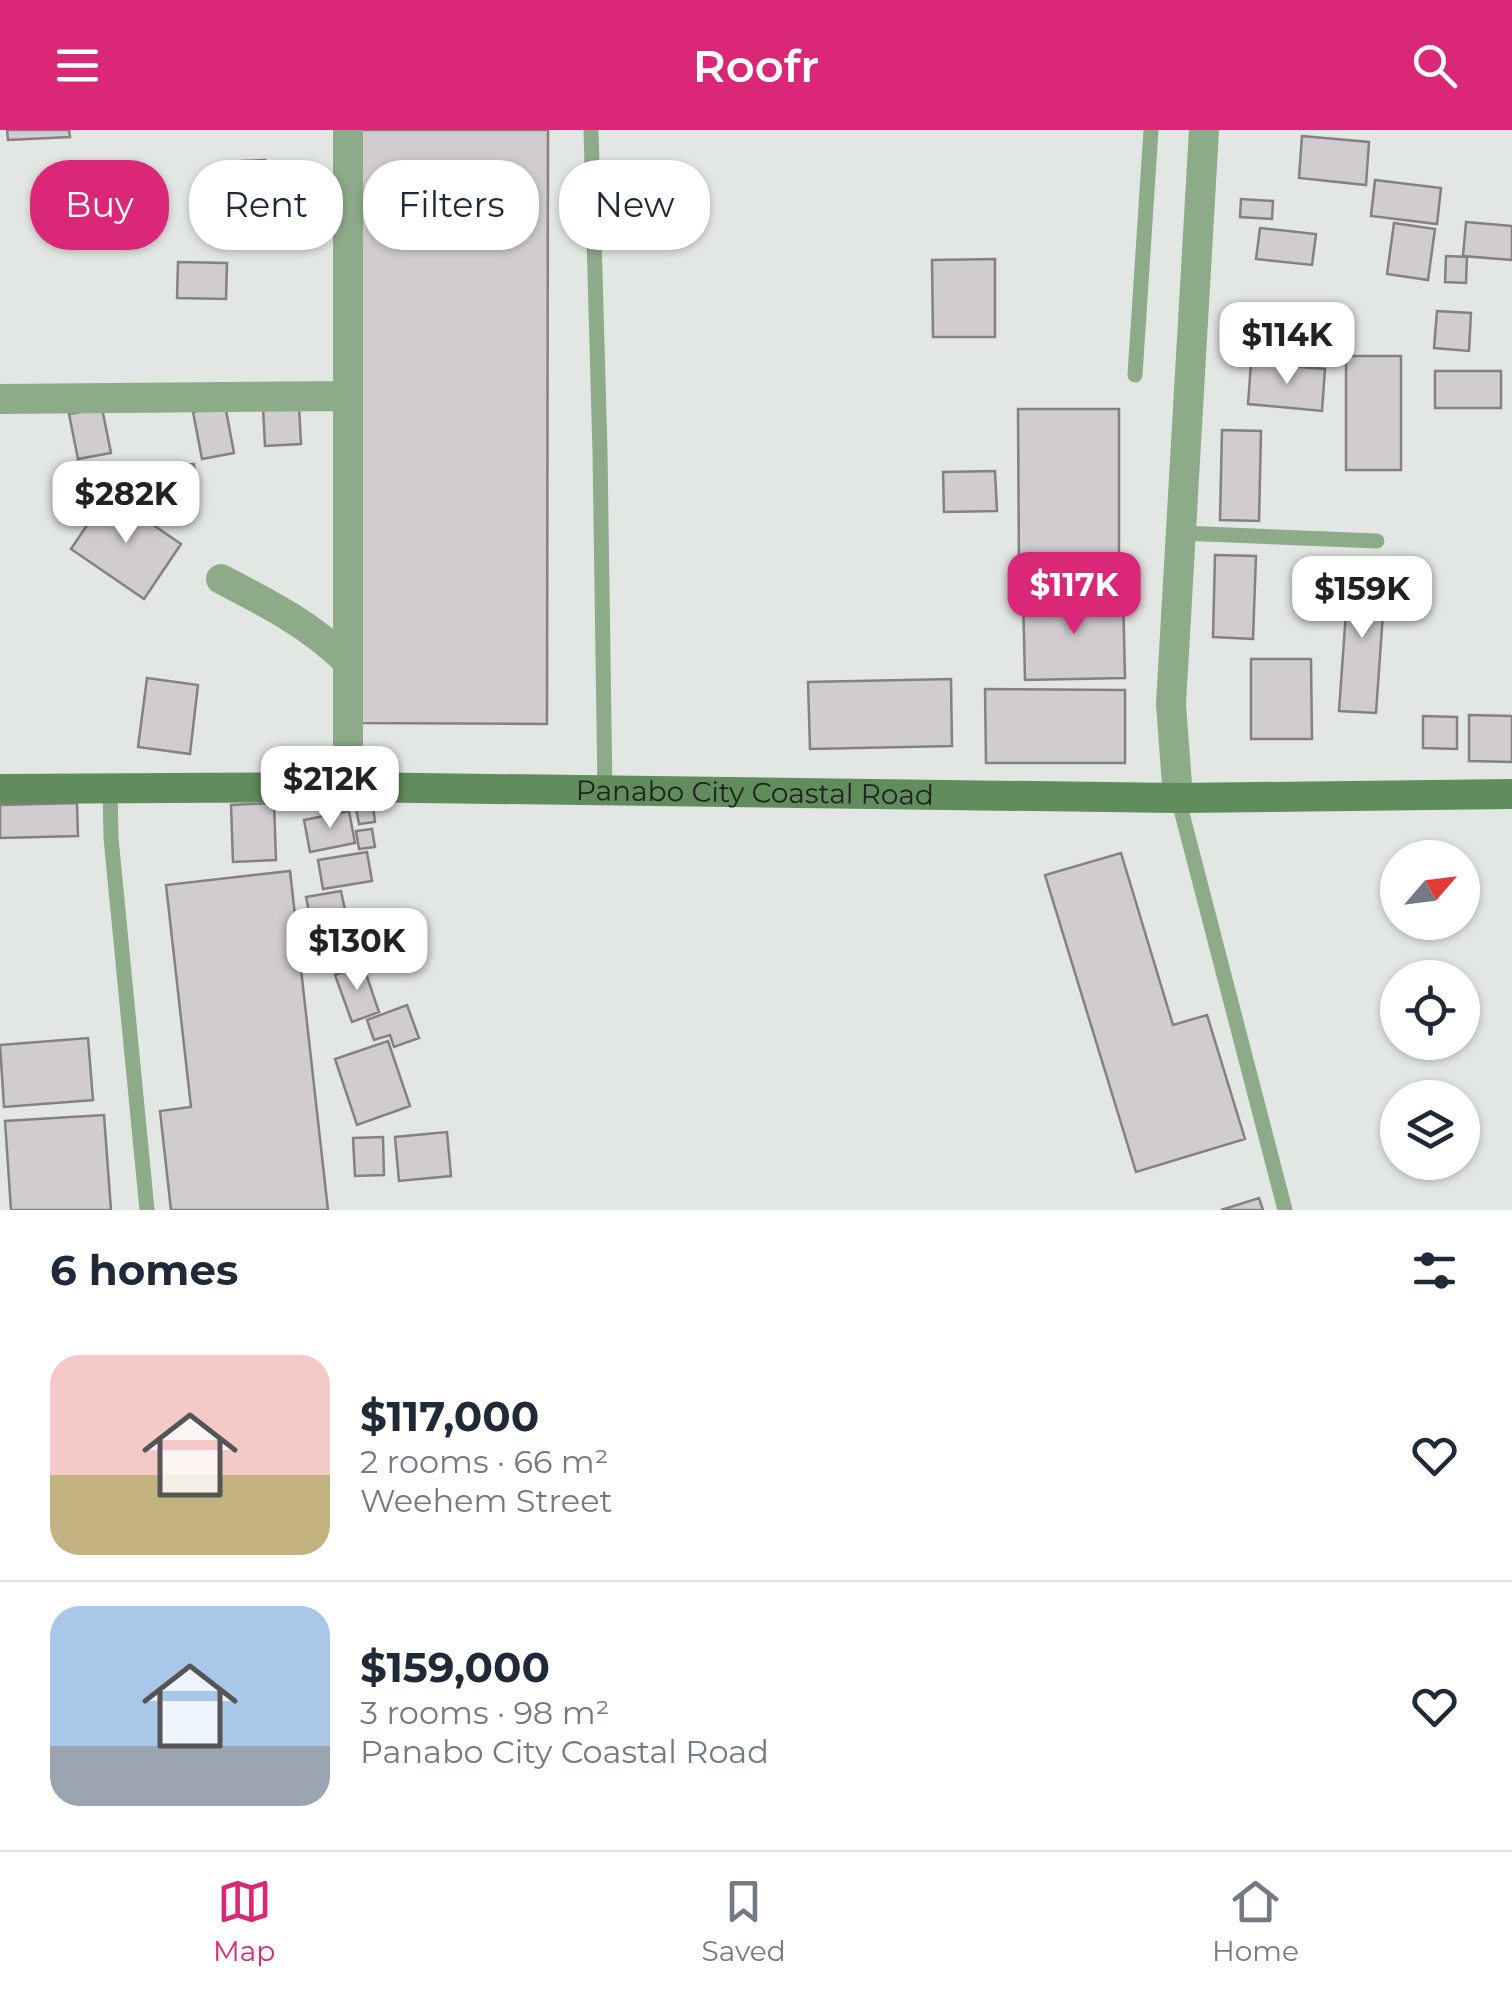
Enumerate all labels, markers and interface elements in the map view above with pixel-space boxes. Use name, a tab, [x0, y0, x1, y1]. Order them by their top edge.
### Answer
icon: menu	[50, 38, 105, 93]
text: Roofr	[693, 38, 819, 93]
icon: search	[1407, 38, 1462, 93]
chip: Buy	[30, 160, 169, 250]
chip: Rent	[189, 160, 343, 250]
chip: Filters	[363, 160, 539, 250]
chip: New	[559, 160, 710, 250]
pin: $114K	[1217, 302, 1357, 387]
text: $114K	[1242, 315, 1332, 354]
pin: $282K	[56, 461, 196, 546]
text: $282K	[75, 474, 177, 513]
pin: $117K	[1004, 552, 1144, 637]
pin: $159K	[1292, 556, 1432, 641]
text: $117K	[1030, 565, 1118, 604]
text: $159K	[1314, 569, 1410, 608]
pin: $212K	[260, 746, 400, 831]
text: $212K	[283, 759, 377, 798]
street label: Panabo City Coastal Road	[576, 773, 934, 812]
north arrow	[1380, 840, 1480, 940]
map controls	[1380, 840, 1480, 1180]
pin: $130K	[287, 908, 427, 993]
text: $130K	[309, 921, 406, 960]
button: locate	[1380, 960, 1480, 1060]
button: layers	[1380, 1080, 1480, 1180]
icon: filters	[1407, 1243, 1462, 1298]
text: 6 homes	[50, 1244, 238, 1296]
text: $117,000	[360, 1390, 539, 1442]
icon: home	[130, 1395, 250, 1515]
icon: heart	[1407, 1428, 1462, 1483]
text: 2 rooms · 66 m²	[360, 1442, 609, 1481]
text: Weehem Street	[360, 1481, 613, 1520]
text: $159,000	[360, 1641, 550, 1693]
icon: home	[130, 1646, 250, 1766]
icon: heart	[1407, 1679, 1462, 1734]
text: 3 rooms · 98 m²	[360, 1693, 609, 1732]
text: Panabo City Coastal Road	[360, 1732, 769, 1771]
tab: Map	[213, 1874, 275, 1968]
tab: Saved	[702, 1874, 786, 1968]
tab: Home	[1212, 1874, 1299, 1968]

